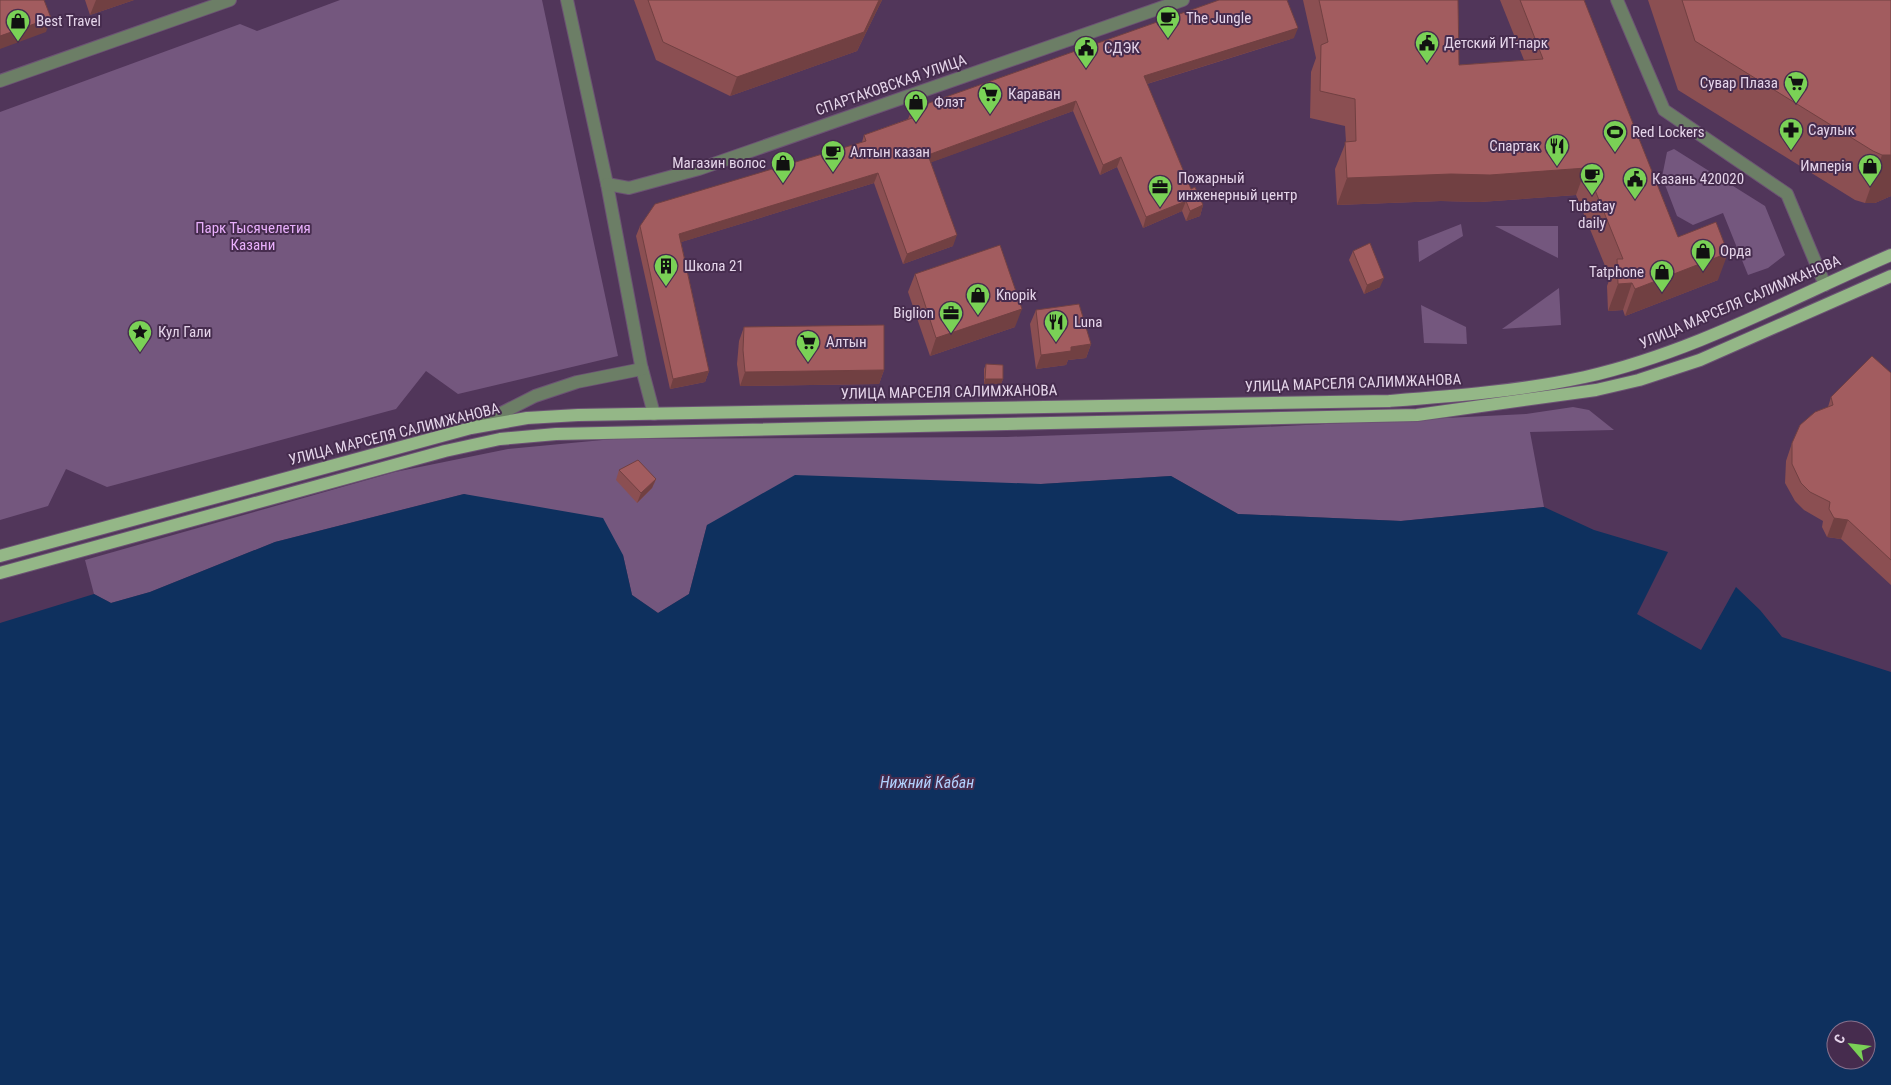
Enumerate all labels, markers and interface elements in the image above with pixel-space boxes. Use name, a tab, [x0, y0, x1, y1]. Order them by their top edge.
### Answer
cafe icon: The Jungle	[1155, 5, 1181, 39]
shop icon: Best Travel	[5, 8, 31, 42]
place label: The Jungle	[1186, 9, 1251, 27]
place label: Best Travel	[36, 12, 101, 30]
public building icon: Детский ИТ-парк	[1414, 30, 1440, 64]
place label: Детский ИТ-парк	[1444, 34, 1548, 52]
public building icon: СДЭК	[1073, 35, 1099, 69]
place label: СДЭК	[1104, 39, 1140, 57]
street label: СПАРТАКОВСКАЯ УЛИЦА	[813, 51, 969, 119]
supermarket icon: Сувар Плаза	[1783, 70, 1809, 104]
place label: Сувар Плаза	[1700, 74, 1778, 92]
supermarket icon: Караван	[977, 81, 1003, 115]
place label: Караван	[1008, 85, 1061, 103]
shop icon: Флэт	[903, 89, 929, 123]
place label: Флэт	[934, 93, 965, 111]
pharmacy icon: Саулык	[1778, 117, 1804, 151]
sports icon: Red Lockers	[1602, 119, 1628, 153]
place label: Саулык	[1808, 121, 1855, 139]
place label: Red Lockers	[1632, 123, 1705, 141]
restaurant icon: Спартак	[1544, 133, 1570, 167]
place label: Спартак	[1489, 137, 1540, 155]
cafe icon: Алтын казан	[820, 139, 846, 173]
place label: Алтын казан	[850, 143, 930, 161]
shop icon: Магазин волос	[770, 150, 796, 184]
shop icon: Имперiя	[1857, 153, 1883, 187]
place label: Магазин волос	[672, 154, 766, 172]
place label: Имперiя	[1800, 157, 1852, 175]
cafe icon: Tubatay daily	[1579, 162, 1605, 196]
public building icon: Казань 420020	[1622, 166, 1648, 200]
place label: Пожарный инженерный центр	[1178, 169, 1297, 204]
place label: Казань 420020	[1652, 170, 1744, 188]
office icon: Пожарный инженерный центр	[1147, 174, 1173, 208]
place label: Tubatay daily	[1569, 197, 1615, 232]
park label: Парк Тысячелетия Казани	[195, 219, 311, 254]
shop icon: Орда	[1690, 238, 1716, 272]
place label: Орда	[1720, 242, 1752, 260]
street label: УЛИЦА МАРСЕЛЯ САЛИМЖАНОВА	[1637, 251, 1844, 353]
building icon: Школа 21	[653, 253, 679, 287]
place label: Школа 21	[684, 257, 744, 275]
shop icon: Tatphone	[1649, 259, 1675, 293]
place label: Tatphone	[1589, 263, 1644, 281]
shop icon: Knopik	[965, 282, 991, 316]
place label: Knopik	[996, 286, 1037, 304]
office icon: Biglion	[938, 300, 964, 334]
place label: Biglion	[893, 304, 934, 322]
restaurant icon: Luna	[1043, 309, 1069, 343]
place label: Luna	[1074, 313, 1103, 331]
place icon: Кул Гали	[127, 319, 153, 353]
place label: Кул Гали	[158, 323, 211, 341]
supermarket icon: Алтын	[795, 329, 821, 363]
place label: Алтын	[826, 333, 867, 351]
street label: УЛИЦА МАРСЕЛЯ САЛИМЖАНОВА	[1244, 370, 1462, 396]
street label: УЛИЦА МАРСЕЛЯ САЛИМЖАНОВА	[841, 381, 1058, 403]
street label: УЛИЦА МАРСЕЛЯ САЛИМЖАНОВА	[287, 399, 502, 469]
water label: Нижний Кабан	[880, 773, 974, 792]
north arrow	[1826, 1020, 1876, 1070]
text: С	[1831, 1032, 1848, 1046]

